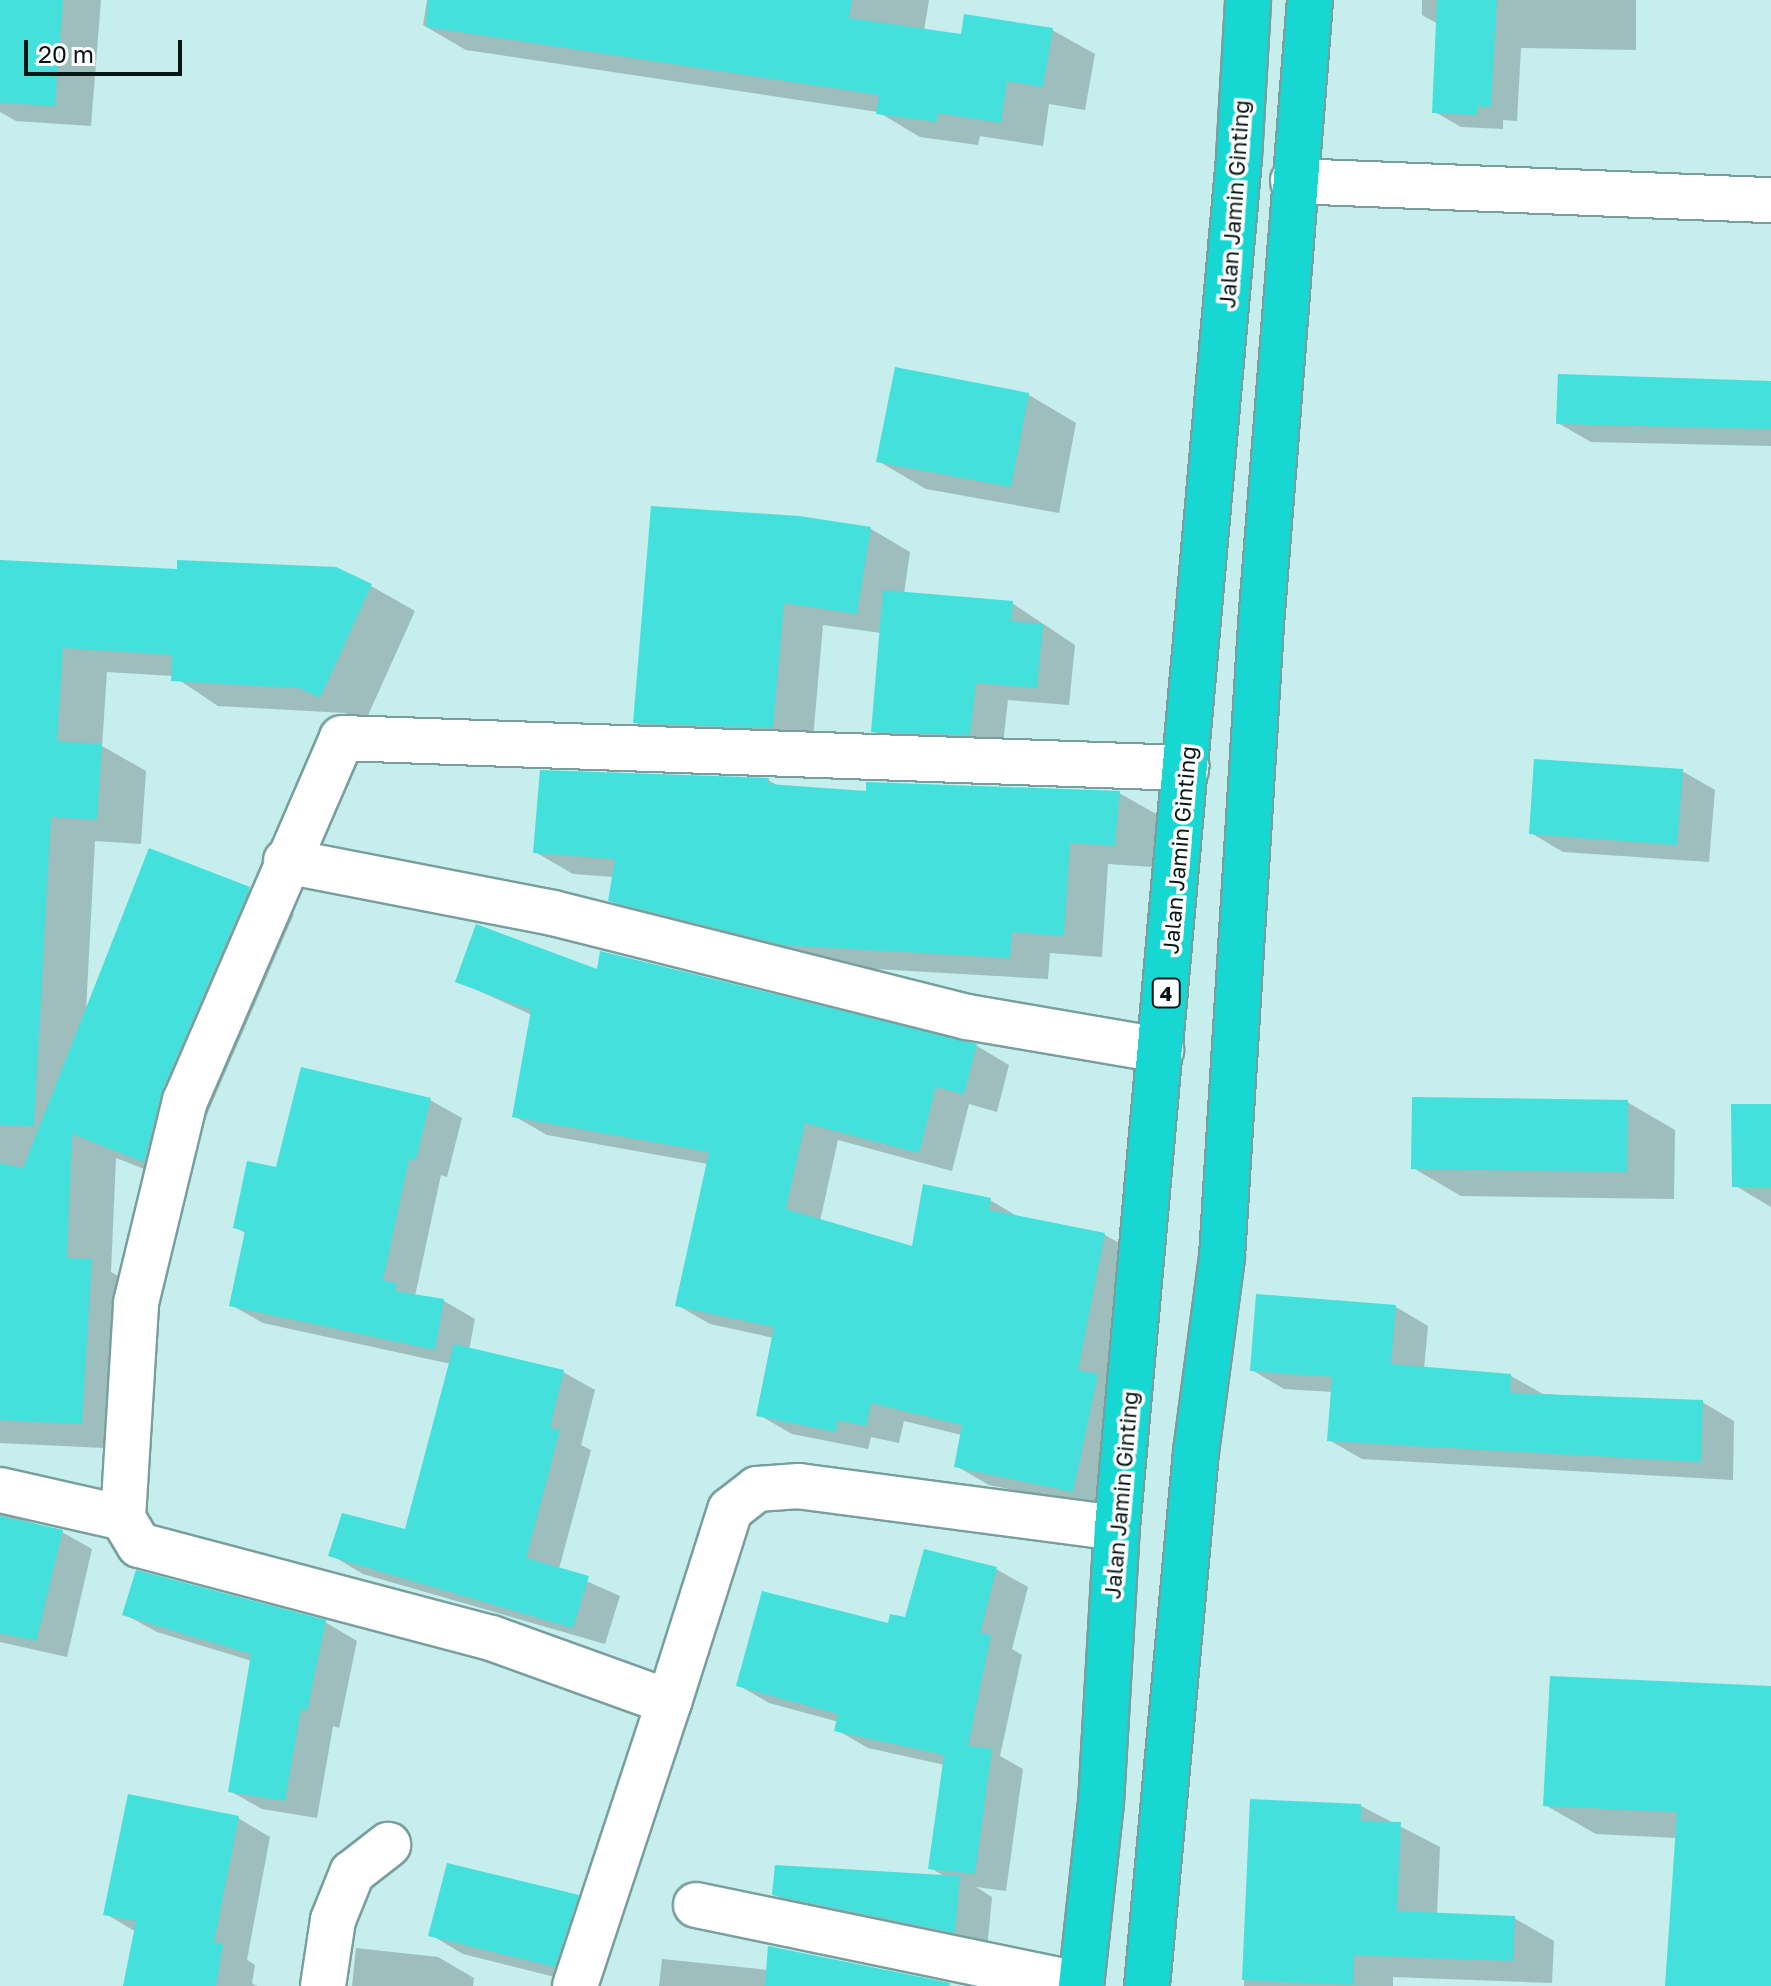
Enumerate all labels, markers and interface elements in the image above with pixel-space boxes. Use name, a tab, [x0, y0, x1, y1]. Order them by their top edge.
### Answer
scale bar	[28, 24, 186, 74]
text: 20 m	[38, 39, 94, 68]
street label: Jalan Jamin Ginting	[1214, 99, 1254, 309]
street label: Jalan Jamin Ginting	[1157, 745, 1201, 955]
road number: 4	[1150, 977, 1182, 1009]
street label: Jalan Jamin Ginting	[1099, 1390, 1143, 1600]

